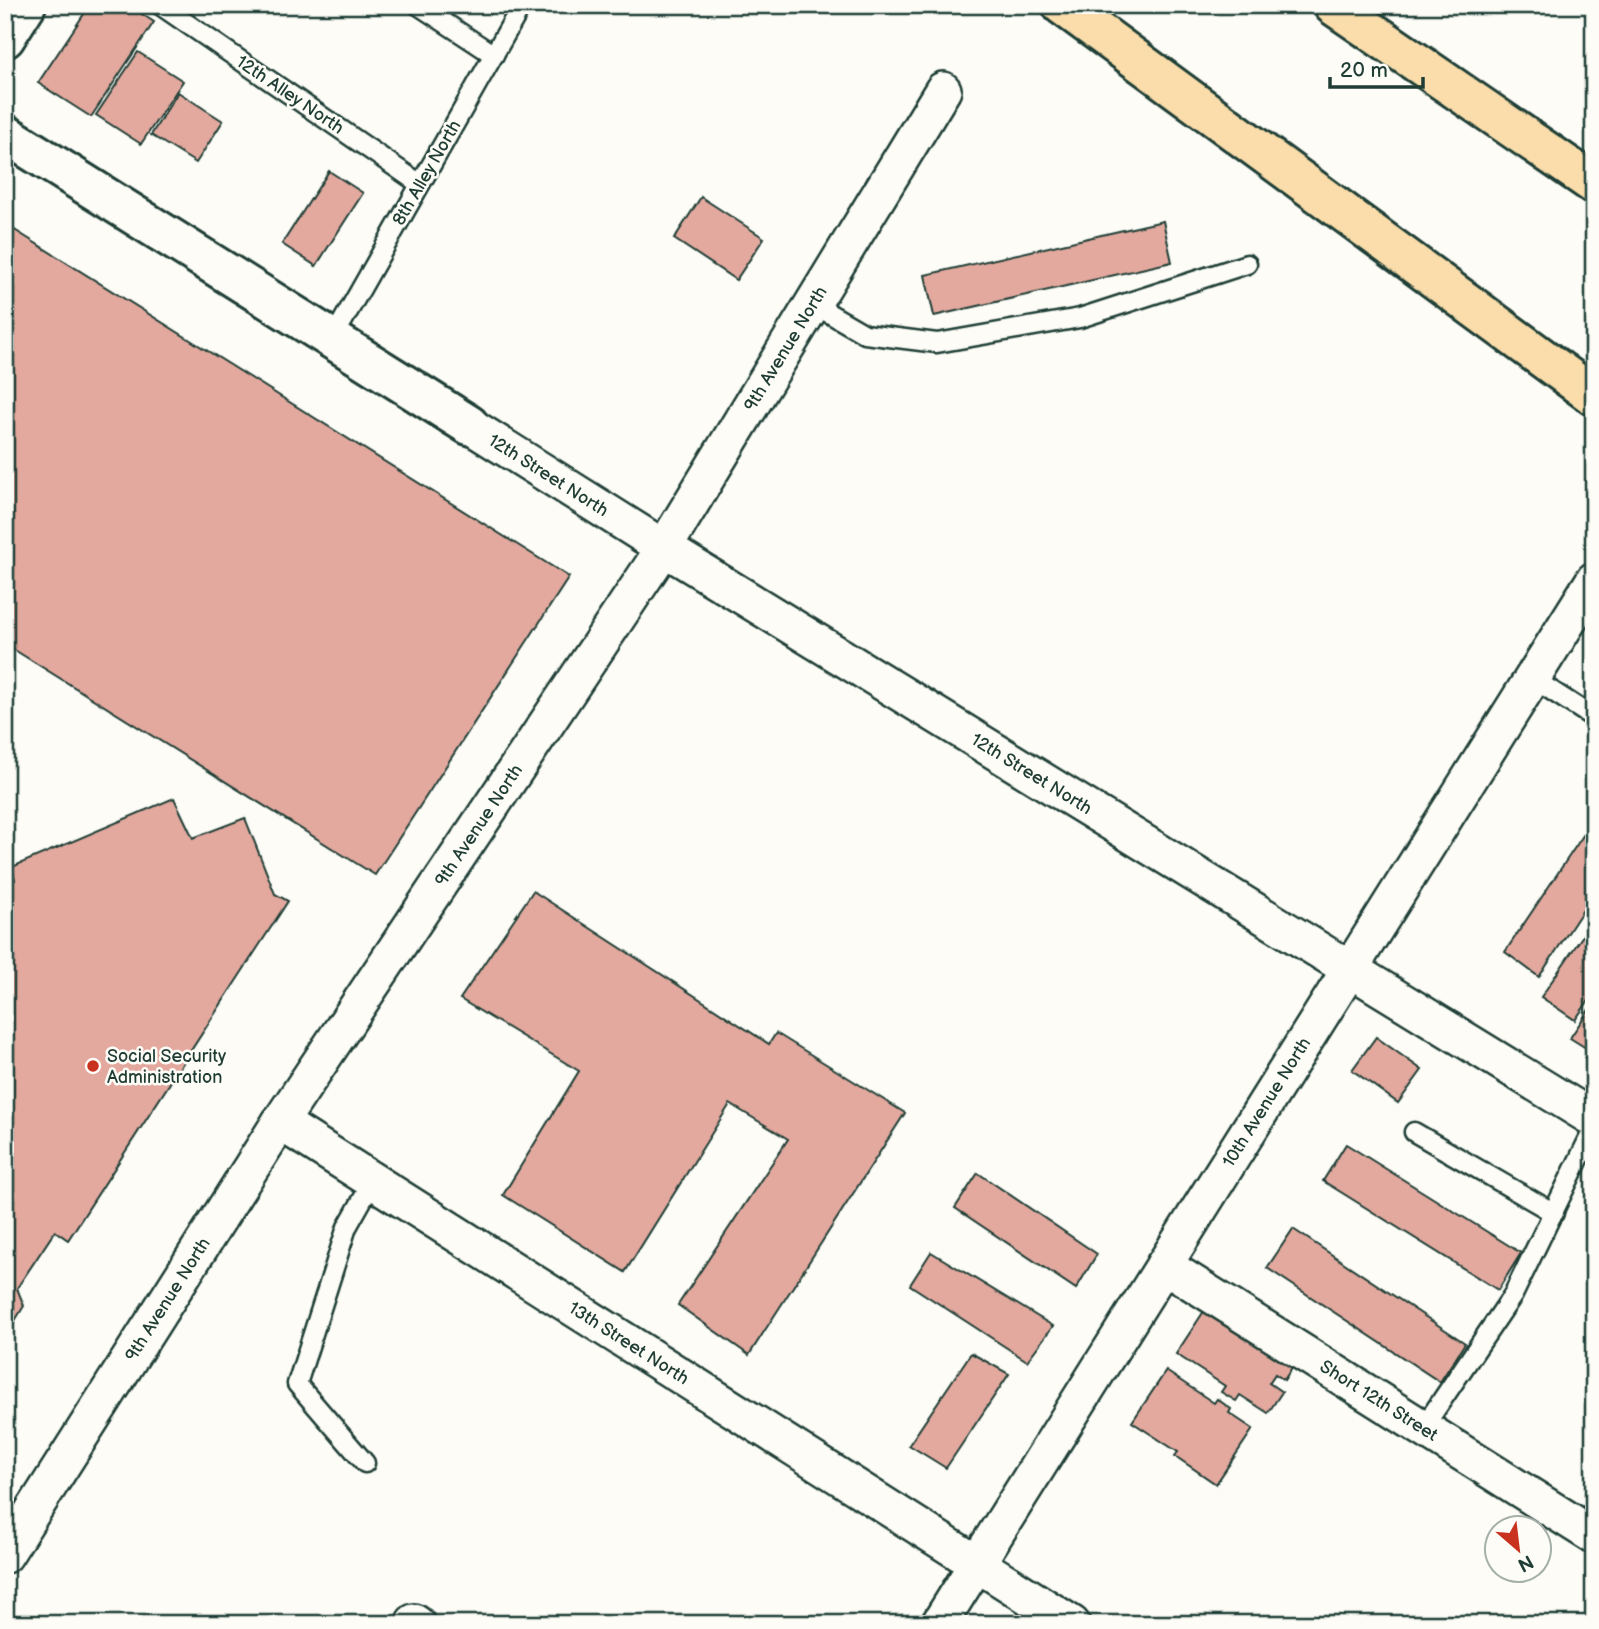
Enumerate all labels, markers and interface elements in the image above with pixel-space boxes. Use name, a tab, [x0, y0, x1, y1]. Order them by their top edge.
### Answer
scale bar	[1330, 46, 1422, 90]
street label: 12th Alley North	[232, 51, 348, 139]
text: 20 m	[1340, 58, 1388, 83]
street label: 8th Alley North	[388, 117, 466, 229]
street label: 9th Avenue North	[740, 282, 831, 415]
street label: 12th Street North	[485, 429, 612, 521]
street label: 12th Street North	[967, 729, 1096, 819]
street label: 9th Avenue North	[430, 760, 527, 890]
street label: 10th Avenue North	[1218, 1033, 1315, 1171]
place label: Social Security Administration	[107, 1046, 227, 1088]
marker: Social Security Administration	[85, 1058, 101, 1074]
street label: 9th Avenue North	[120, 1234, 214, 1365]
street label: 13th Street North	[565, 1297, 693, 1389]
street label: Short 12th Street	[1316, 1355, 1442, 1446]
north arrow	[1484, 1514, 1554, 1584]
text: N	[1514, 1549, 1537, 1576]

